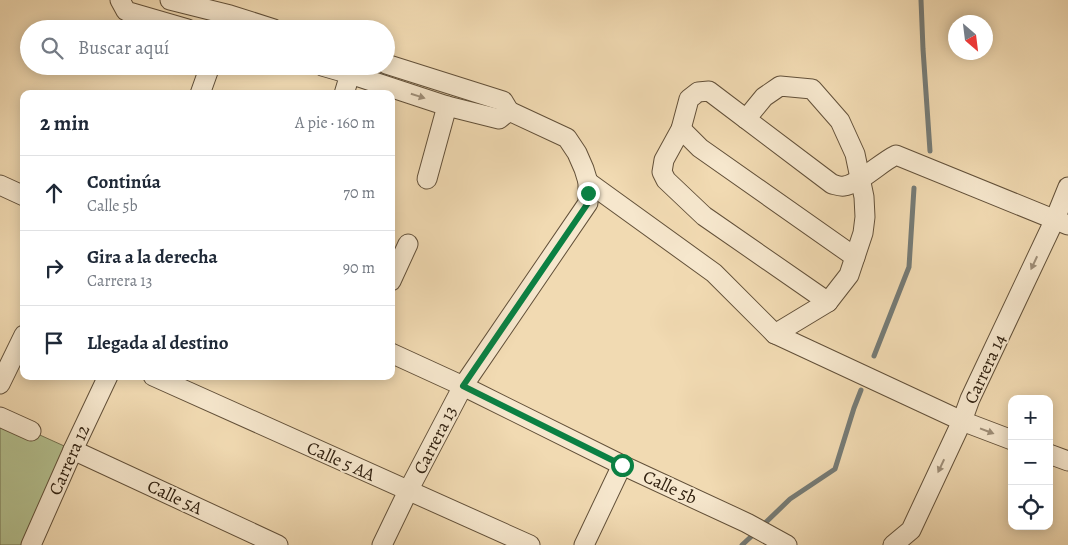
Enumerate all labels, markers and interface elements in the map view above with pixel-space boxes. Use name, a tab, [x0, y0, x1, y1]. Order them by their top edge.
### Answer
north arrow	[948, 15, 993, 60]
search box	[20, 20, 395, 75]
icon: search	[38, 34, 66, 62]
text: Buscar aquí	[78, 35, 169, 61]
one-way arrow	[411, 93, 426, 100]
text: 2 min	[40, 109, 89, 137]
text: A pie · 160 m	[295, 112, 375, 134]
text: Continúa	[87, 169, 161, 195]
icon: ahead	[40, 179, 68, 207]
text: 70 m	[343, 182, 375, 204]
route end	[577, 182, 600, 205]
text: Calle 5b	[87, 195, 138, 217]
text: Gira a la derecha	[87, 244, 218, 270]
icon: right	[40, 254, 68, 282]
one-way arrow	[1030, 256, 1039, 271]
text: 90 m	[343, 257, 375, 279]
text: Carrera 13	[87, 270, 152, 292]
icon: arrive	[40, 329, 68, 357]
text: Llegada al destino	[87, 330, 229, 356]
street label: Carrera 14	[958, 330, 1012, 408]
map controls	[1008, 395, 1053, 530]
button: +	[1008, 395, 1053, 440]
street label: Carrera 13	[408, 402, 462, 478]
street label: Carrera 12	[43, 421, 95, 499]
one-way arrow	[980, 427, 995, 435]
street label: Calle 5 AA	[303, 435, 379, 487]
button: −	[1008, 440, 1053, 485]
route start	[611, 454, 634, 477]
one-way arrow	[937, 458, 945, 473]
street label: Calle 5b	[639, 464, 701, 510]
street label: Calle 5A	[143, 474, 207, 520]
button: locate	[1008, 485, 1053, 530]

